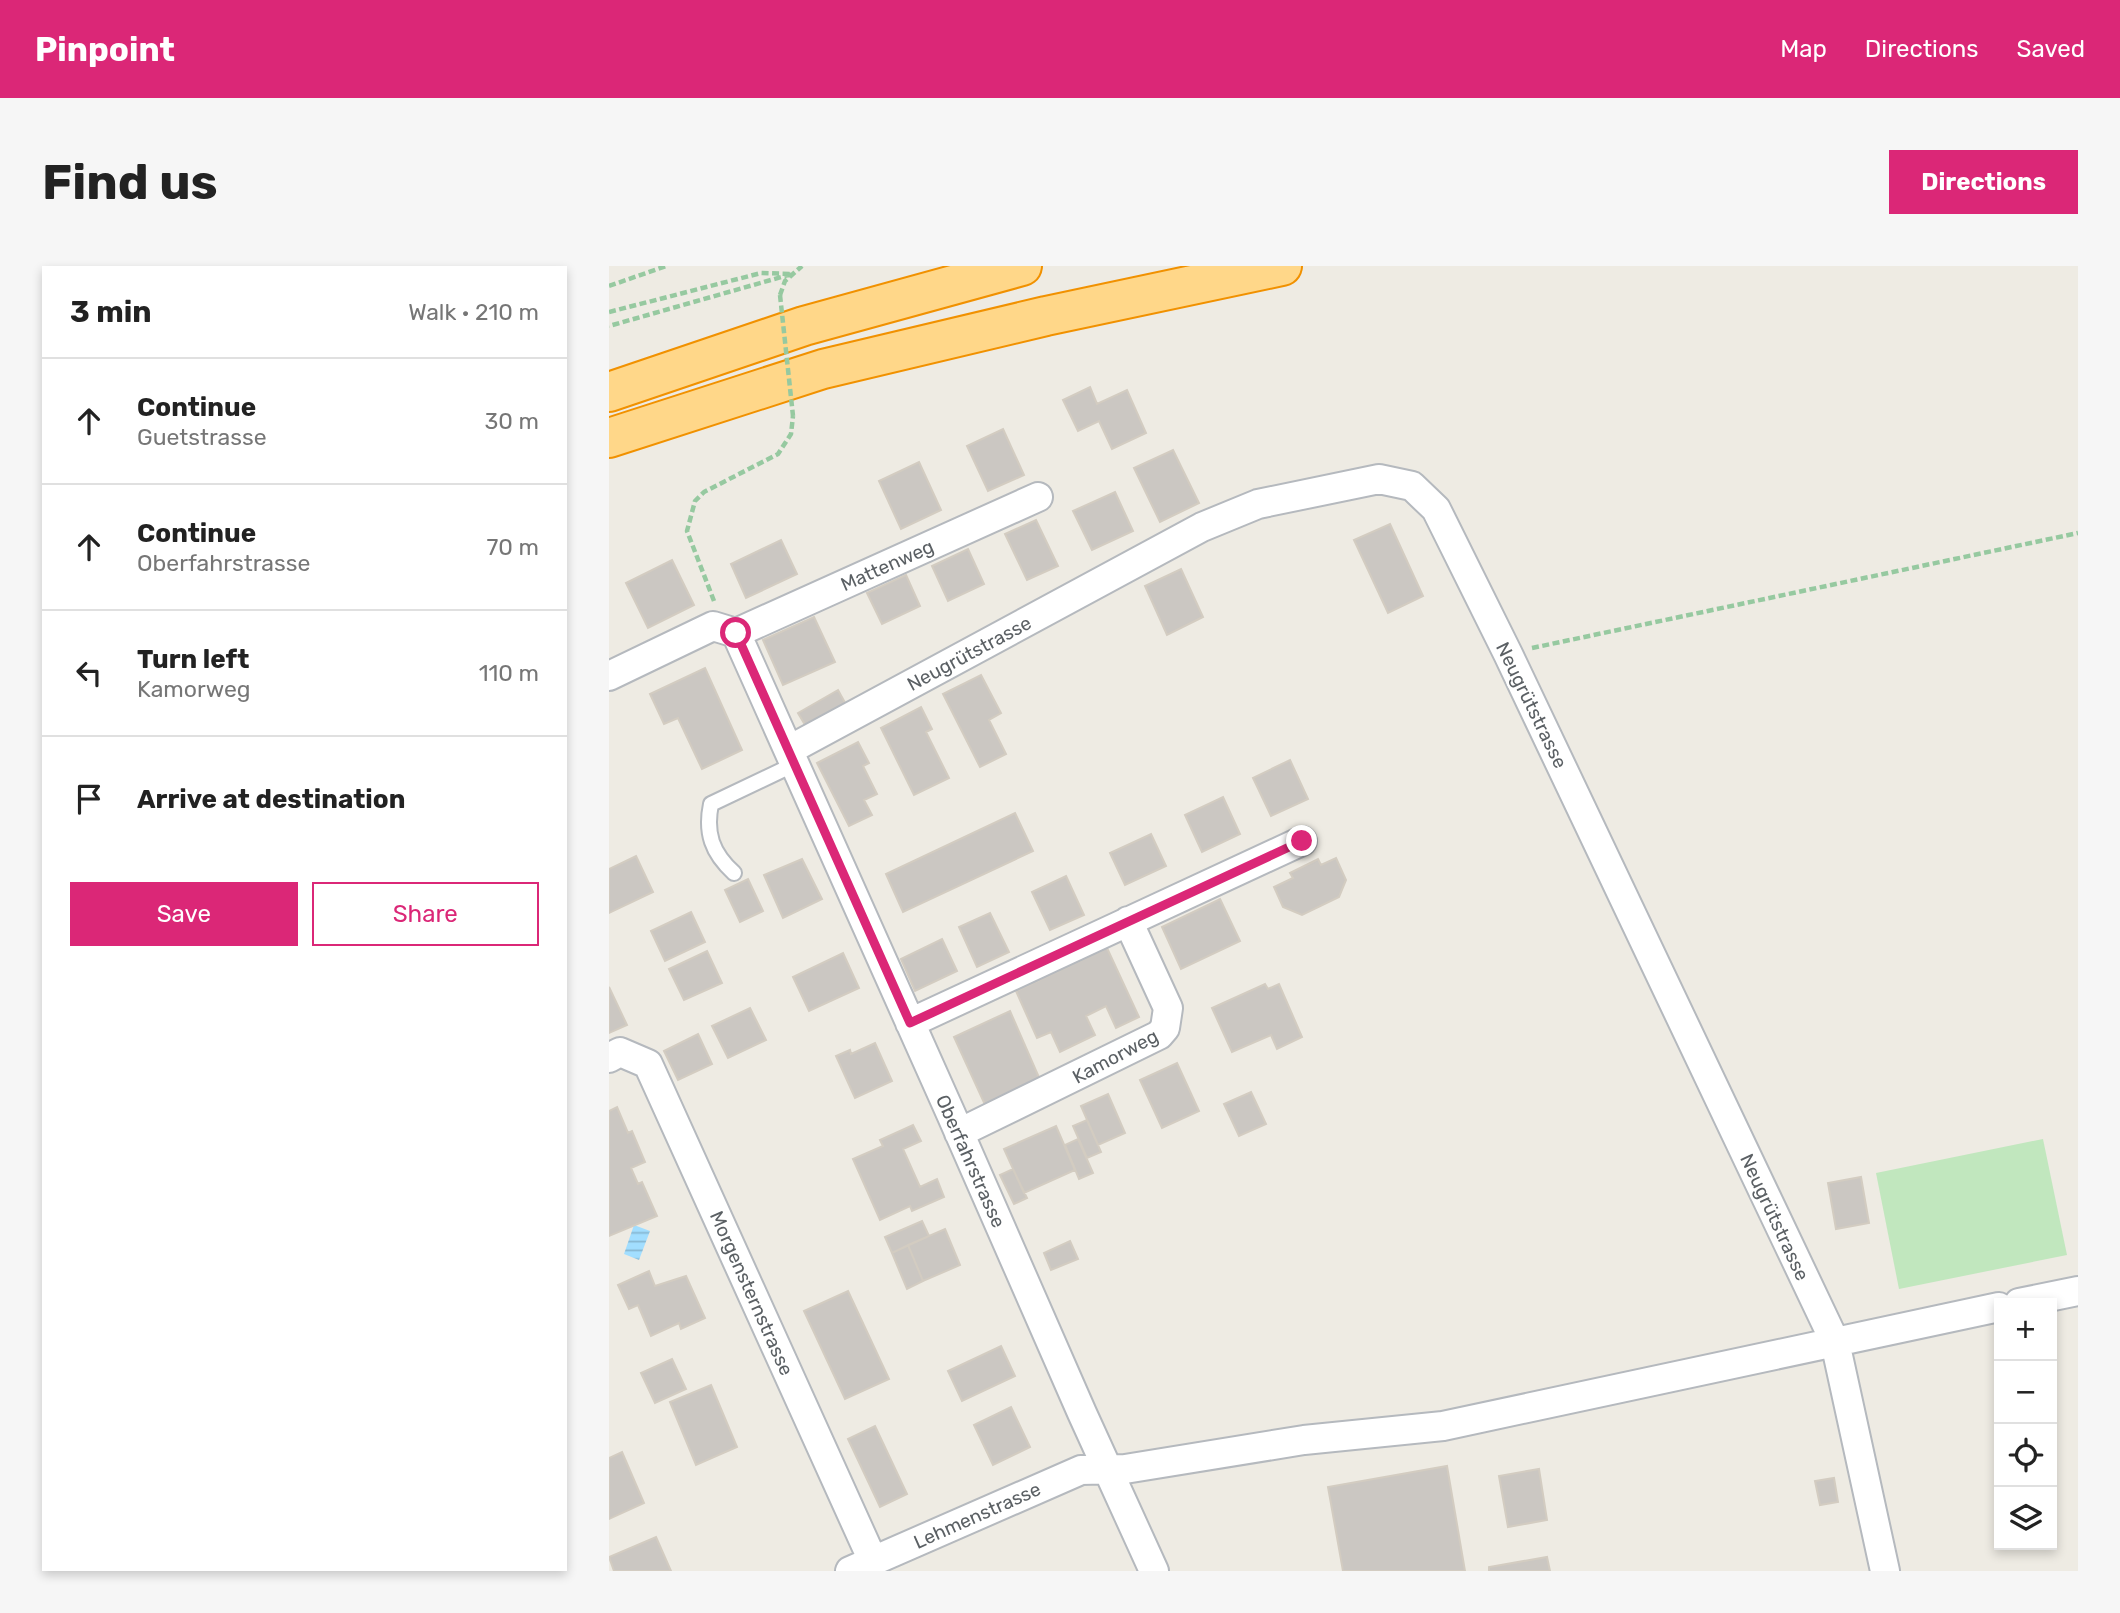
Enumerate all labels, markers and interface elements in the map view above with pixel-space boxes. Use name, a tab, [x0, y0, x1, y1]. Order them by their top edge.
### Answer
text: Pinpoint	[35, 30, 175, 69]
text: Map	[1780, 35, 1827, 63]
text: Directions	[1865, 35, 1978, 63]
text: Saved	[2016, 35, 2085, 63]
button: Directions	[1889, 150, 2078, 214]
text: Find us	[42, 153, 218, 211]
text: 3 min	[70, 294, 152, 330]
text: Walk · 210 m	[408, 298, 539, 326]
text: Continue	[137, 392, 256, 423]
icon: ahead	[70, 402, 108, 440]
text: 30 m	[484, 407, 539, 435]
text: Guetstrasse	[137, 423, 267, 451]
text: Continue	[137, 518, 256, 549]
icon: ahead	[70, 528, 108, 566]
text: 70 m	[487, 533, 539, 561]
street label: Mattenweg	[837, 535, 937, 596]
text: Oberfahrstrasse	[137, 549, 310, 577]
street label: Neugrütstrasse	[903, 611, 1035, 696]
route start	[720, 617, 751, 648]
street label: Neugrütstrasse	[1491, 638, 1572, 772]
text: Turn left	[137, 644, 249, 675]
icon: left	[70, 654, 108, 692]
text: 110 m	[479, 659, 539, 687]
text: Kamorweg	[137, 675, 251, 703]
icon: arrive	[70, 780, 108, 818]
text: Arrive at destination	[137, 784, 405, 815]
route end	[1286, 825, 1317, 856]
button: Save	[70, 882, 298, 946]
button: Share	[312, 882, 539, 946]
street label: Kamorweg	[1068, 1024, 1162, 1089]
street label: Oberfahrstrasse	[931, 1091, 1010, 1231]
street label: Neugrütstrasse	[1735, 1150, 1814, 1284]
street label: Morgensternstrasse	[705, 1207, 798, 1379]
map controls	[1994, 1298, 2057, 1550]
button: +	[1994, 1298, 2057, 1361]
button: −	[1994, 1361, 2057, 1424]
button: locate	[1994, 1424, 2057, 1487]
street label: Lehmenstrasse	[910, 1477, 1044, 1554]
button: layers	[1994, 1487, 2057, 1550]

